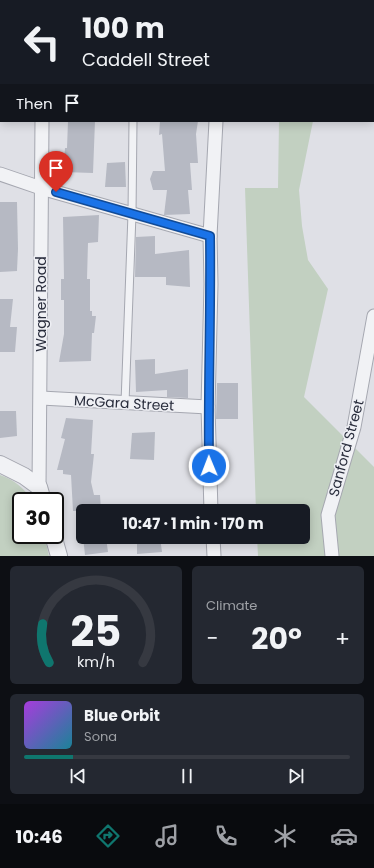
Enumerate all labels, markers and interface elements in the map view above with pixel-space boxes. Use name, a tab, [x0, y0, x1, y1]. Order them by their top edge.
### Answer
text: 100 m	[82, 9, 165, 48]
icon: left	[16, 16, 68, 68]
text: Caddell Street	[82, 47, 210, 72]
icon: arrive	[61, 92, 83, 114]
text: Then	[16, 93, 53, 114]
pin	[39, 151, 73, 192]
icon: arrive	[45, 157, 67, 179]
street label: Wagner Road	[31, 256, 51, 352]
street label: McGara Street	[73, 390, 175, 416]
street label: Sanford Street	[323, 397, 369, 499]
position arrow	[188, 445, 230, 487]
speed limit sign: 30	[12, 492, 64, 544]
text: 10:47 · 1 min · 170 m	[122, 513, 264, 534]
text: Climate	[206, 596, 257, 615]
text: 25	[71, 602, 121, 661]
text: 20°	[251, 617, 302, 660]
text: −	[206, 623, 218, 654]
text: +	[335, 623, 350, 654]
text: km/h	[77, 652, 115, 672]
text: Blue Orbit	[84, 705, 160, 726]
text: Sona	[84, 727, 117, 746]
icon: previous	[67, 765, 89, 787]
icon: pause	[176, 765, 198, 787]
icon: next	[285, 765, 307, 787]
icon: directions	[94, 822, 122, 850]
icon: music	[153, 822, 181, 850]
icon: phone	[212, 822, 240, 850]
icon: climate	[271, 822, 299, 850]
icon: car	[330, 822, 358, 850]
text: 10:46	[16, 824, 63, 849]

